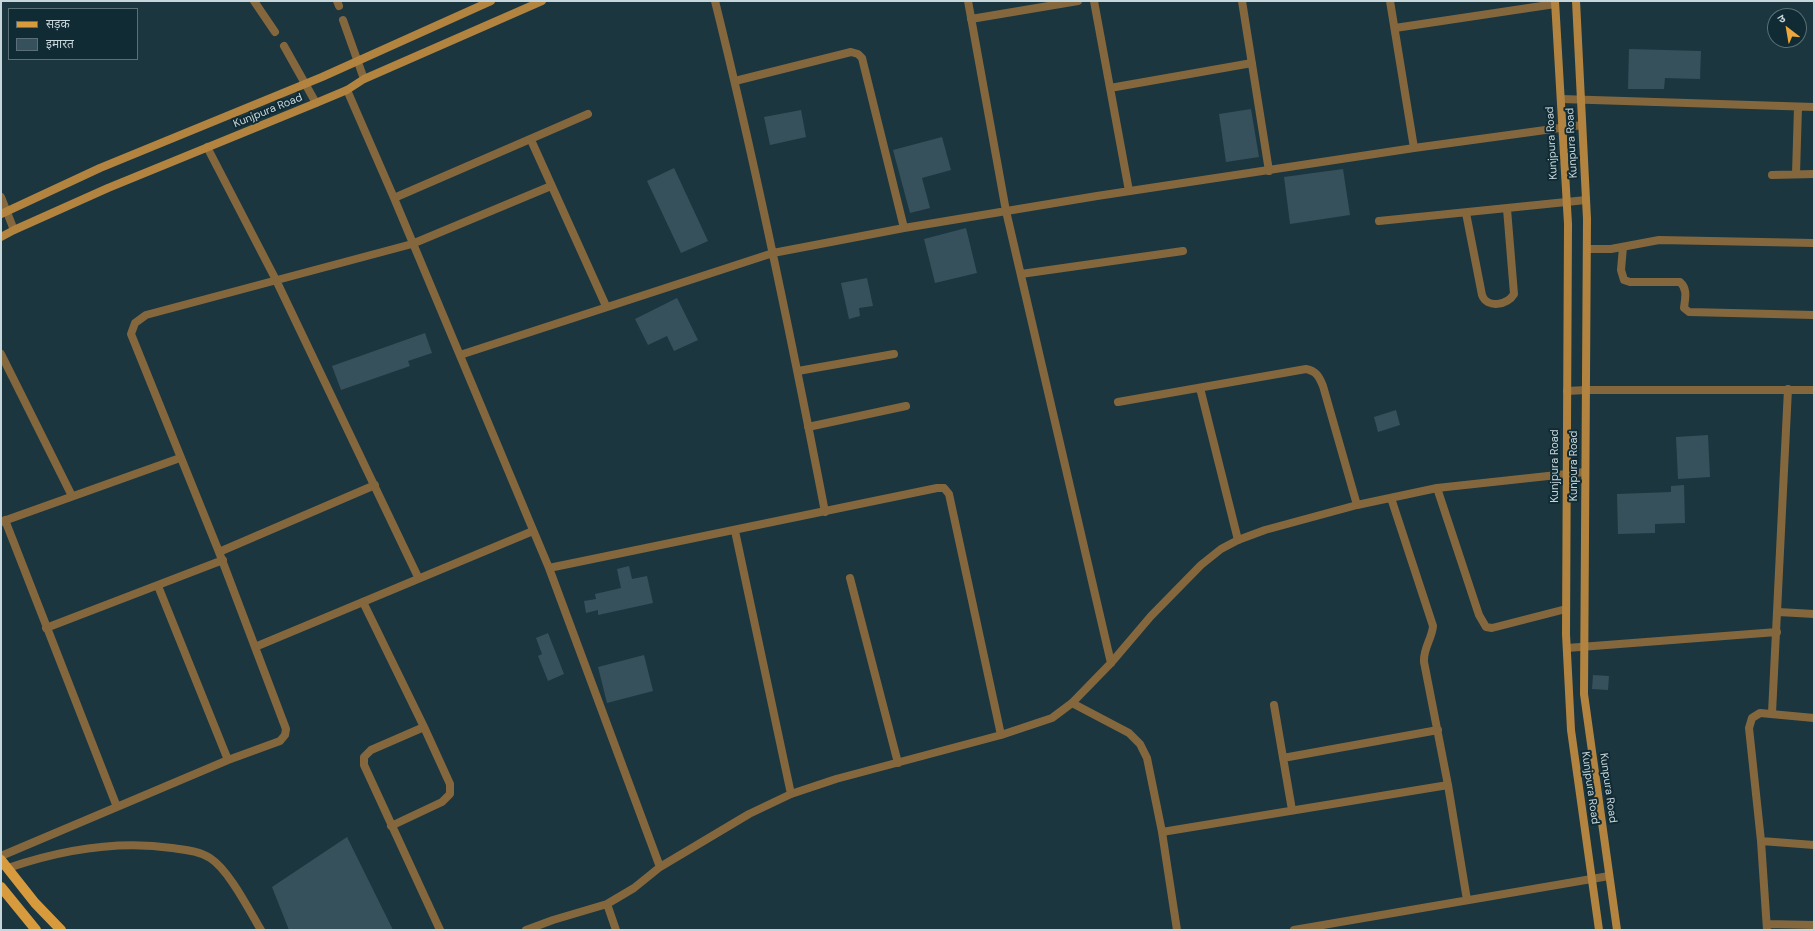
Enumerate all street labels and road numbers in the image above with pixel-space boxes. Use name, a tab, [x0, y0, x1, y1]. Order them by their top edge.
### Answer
street label: Kunjpura Road	[232, 91, 304, 131]
street label: Kunjpura Road	[1543, 106, 1561, 180]
street label: Kunpura Road	[1564, 107, 1580, 179]
street label: Kunjpura Road	[1548, 429, 1562, 503]
street label: Kunpura Road	[1567, 431, 1581, 501]
street label: Kunjpura Road	[1578, 751, 1602, 825]
street label: Kunpura Road	[1597, 752, 1619, 824]

